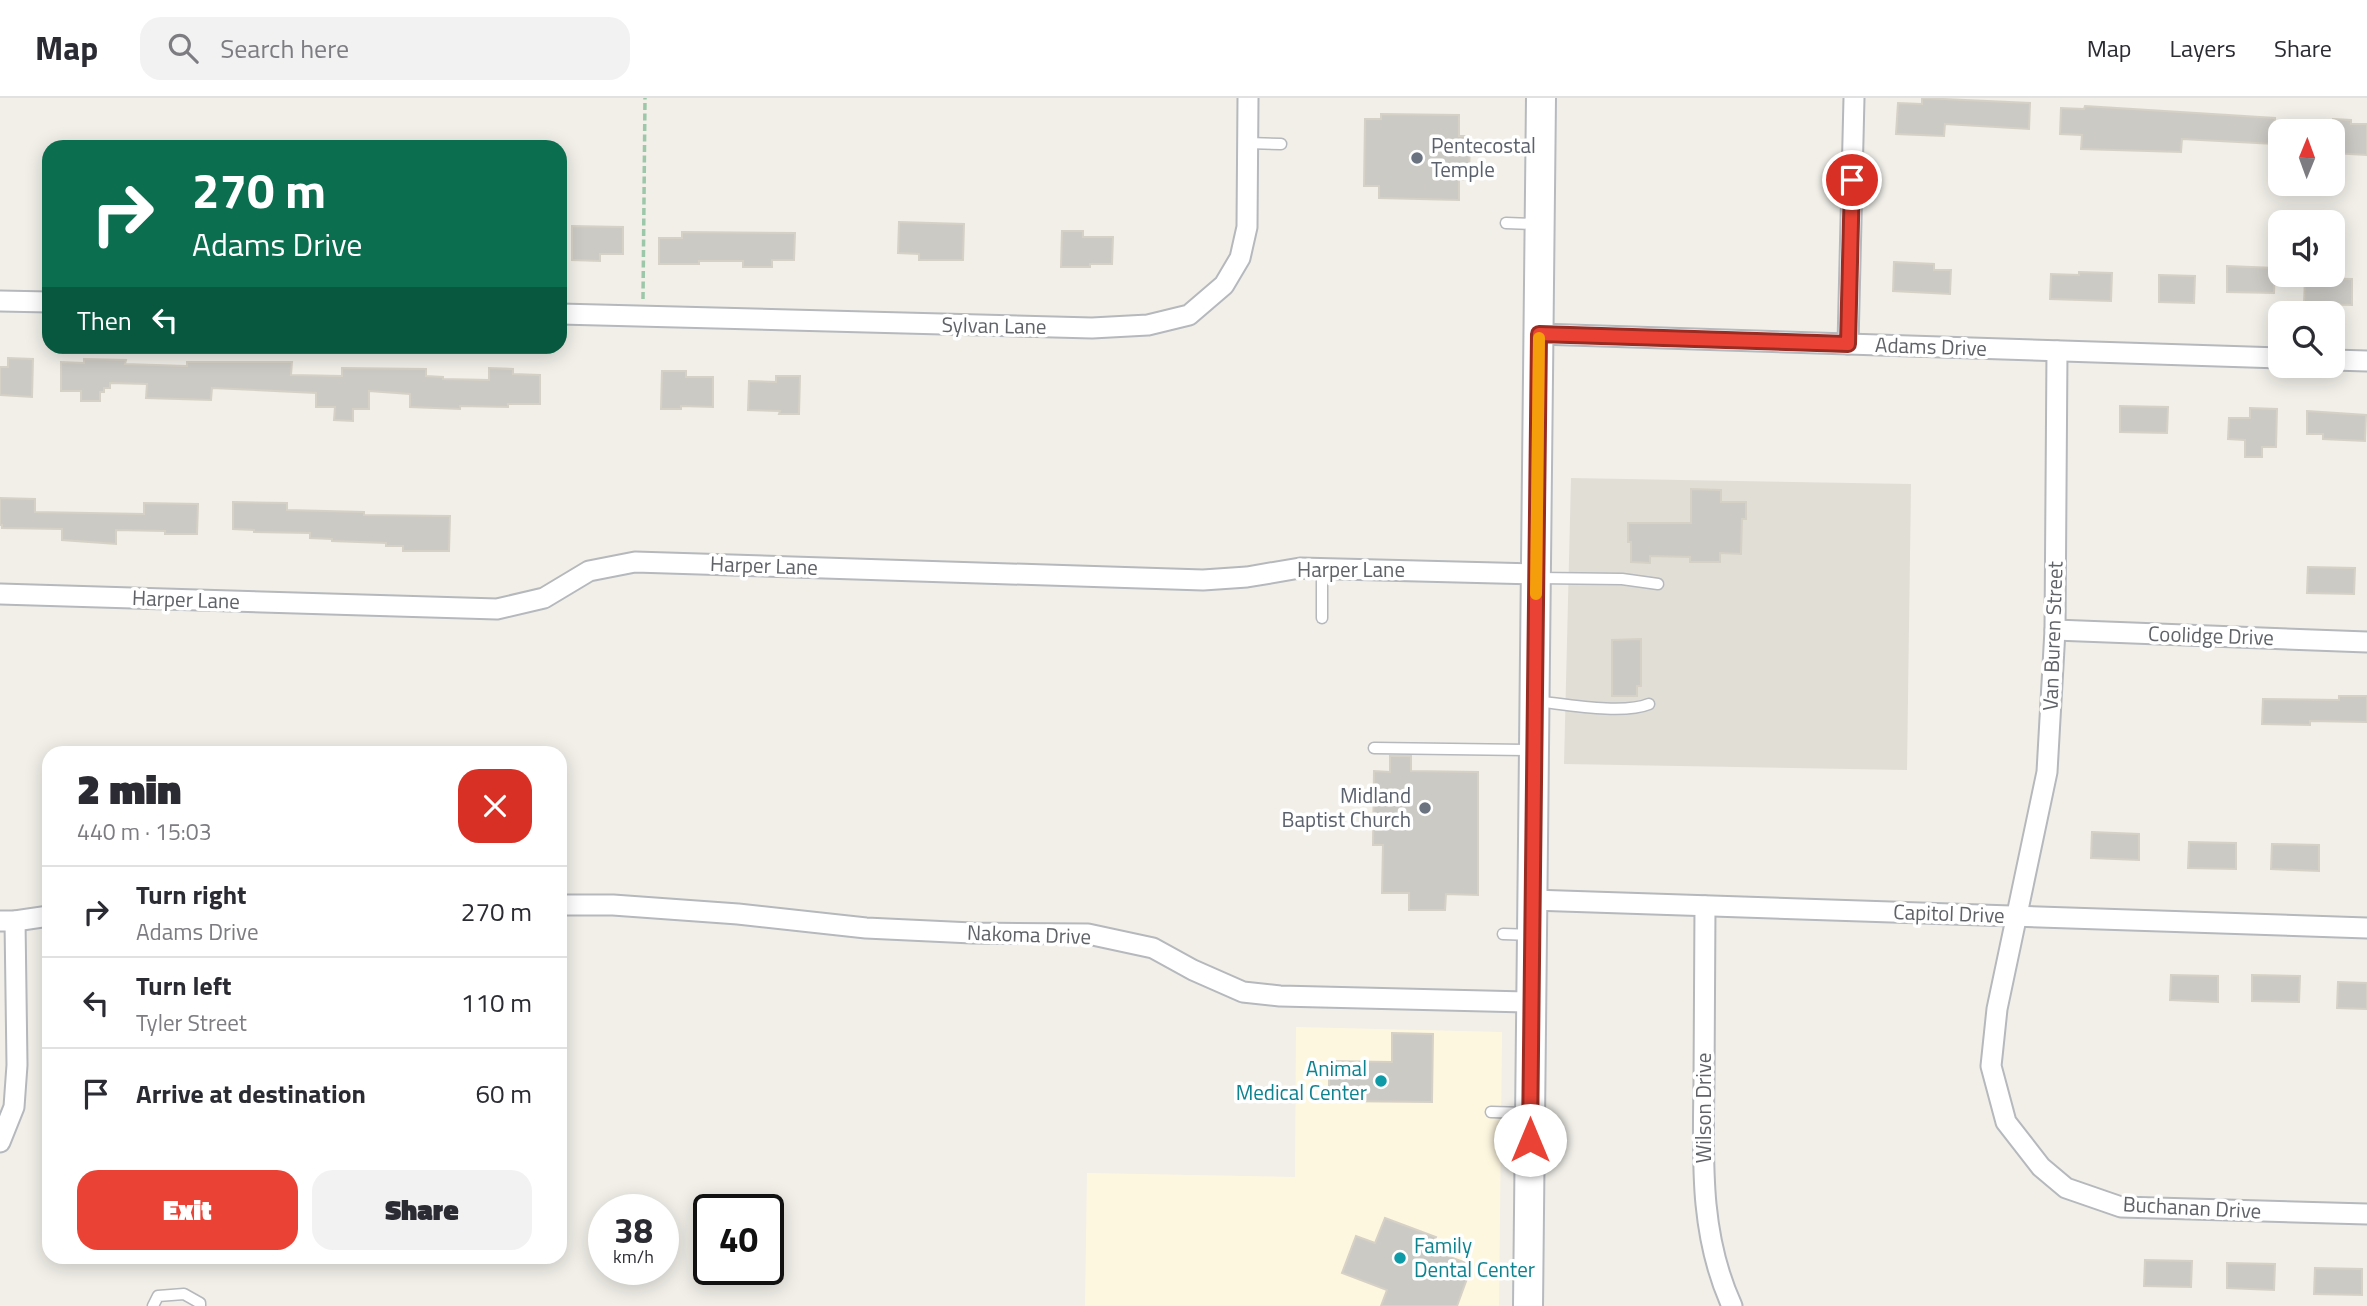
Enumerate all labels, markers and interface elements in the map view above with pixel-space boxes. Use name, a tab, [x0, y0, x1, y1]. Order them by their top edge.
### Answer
search box	[140, 17, 630, 80]
text: Map	[35, 23, 98, 73]
icon: search	[164, 29, 202, 67]
text: Search here	[220, 29, 349, 68]
text: Map	[2087, 30, 2132, 66]
text: Layers	[2170, 30, 2236, 66]
text: Share	[2274, 30, 2332, 66]
north arrow	[2268, 119, 2345, 196]
map controls	[2268, 119, 2345, 378]
place label: Pentecostal Temple	[1431, 129, 1536, 185]
marker: Pentecostal Temple	[1409, 150, 1425, 166]
pin	[1822, 150, 1882, 210]
text: 270 m	[192, 152, 326, 227]
icon: arrive	[1833, 161, 1871, 199]
icon: right	[77, 168, 168, 259]
button: sound	[2268, 210, 2345, 287]
text: Adams Drive	[192, 220, 363, 268]
text: Then	[77, 301, 132, 340]
icon: left	[146, 301, 184, 339]
button: search	[2268, 301, 2345, 378]
street label: Sylvan Lane	[941, 308, 1047, 342]
street label: Adams Drive	[1875, 328, 1988, 364]
street label: Harper Lane	[710, 547, 819, 583]
street label: Harper Lane	[1297, 553, 1405, 585]
street label: Van Buren Street	[2033, 560, 2071, 711]
street label: Harper Lane	[132, 581, 241, 617]
street label: Coolidge Drive	[2148, 617, 2275, 653]
text: 2 min	[77, 756, 181, 820]
button: close	[458, 769, 532, 843]
place label: Midland Baptist Church	[1281, 779, 1411, 835]
marker: Midland Baptist Church	[1417, 800, 1433, 816]
text: 440 m · 15:03	[77, 814, 212, 849]
text: Turn right	[136, 875, 247, 914]
text: 270 m	[461, 892, 532, 931]
icon: right	[77, 893, 115, 931]
street label: Capitol Drive	[1893, 895, 2005, 931]
text: Adams Drive	[136, 914, 259, 949]
street label: Nakoma Drive	[966, 916, 1092, 952]
text: Turn left	[136, 966, 231, 1005]
text: 110 m	[461, 983, 532, 1022]
icon: left	[77, 984, 115, 1022]
text: Tyler Street	[136, 1005, 247, 1040]
place label: Animal Medical Center	[1236, 1052, 1367, 1108]
street label: Wilson Drive	[1687, 1053, 1719, 1163]
marker: Animal Medical Center	[1373, 1073, 1389, 1089]
text: Arrive at destination	[136, 1074, 366, 1113]
text: 60 m	[475, 1074, 532, 1113]
icon: arrive	[77, 1075, 115, 1113]
position arrow	[1493, 1103, 1567, 1177]
button: Exit	[77, 1170, 298, 1250]
button: Share	[312, 1170, 532, 1250]
street label: Buchanan Drive	[2122, 1187, 2262, 1227]
speed limit sign: 40	[693, 1194, 784, 1285]
text: 38	[614, 1203, 653, 1257]
place label: Family Dental Center	[1414, 1229, 1535, 1285]
text: km/h	[613, 1243, 654, 1270]
marker: Family Dental Center	[1392, 1250, 1408, 1266]

